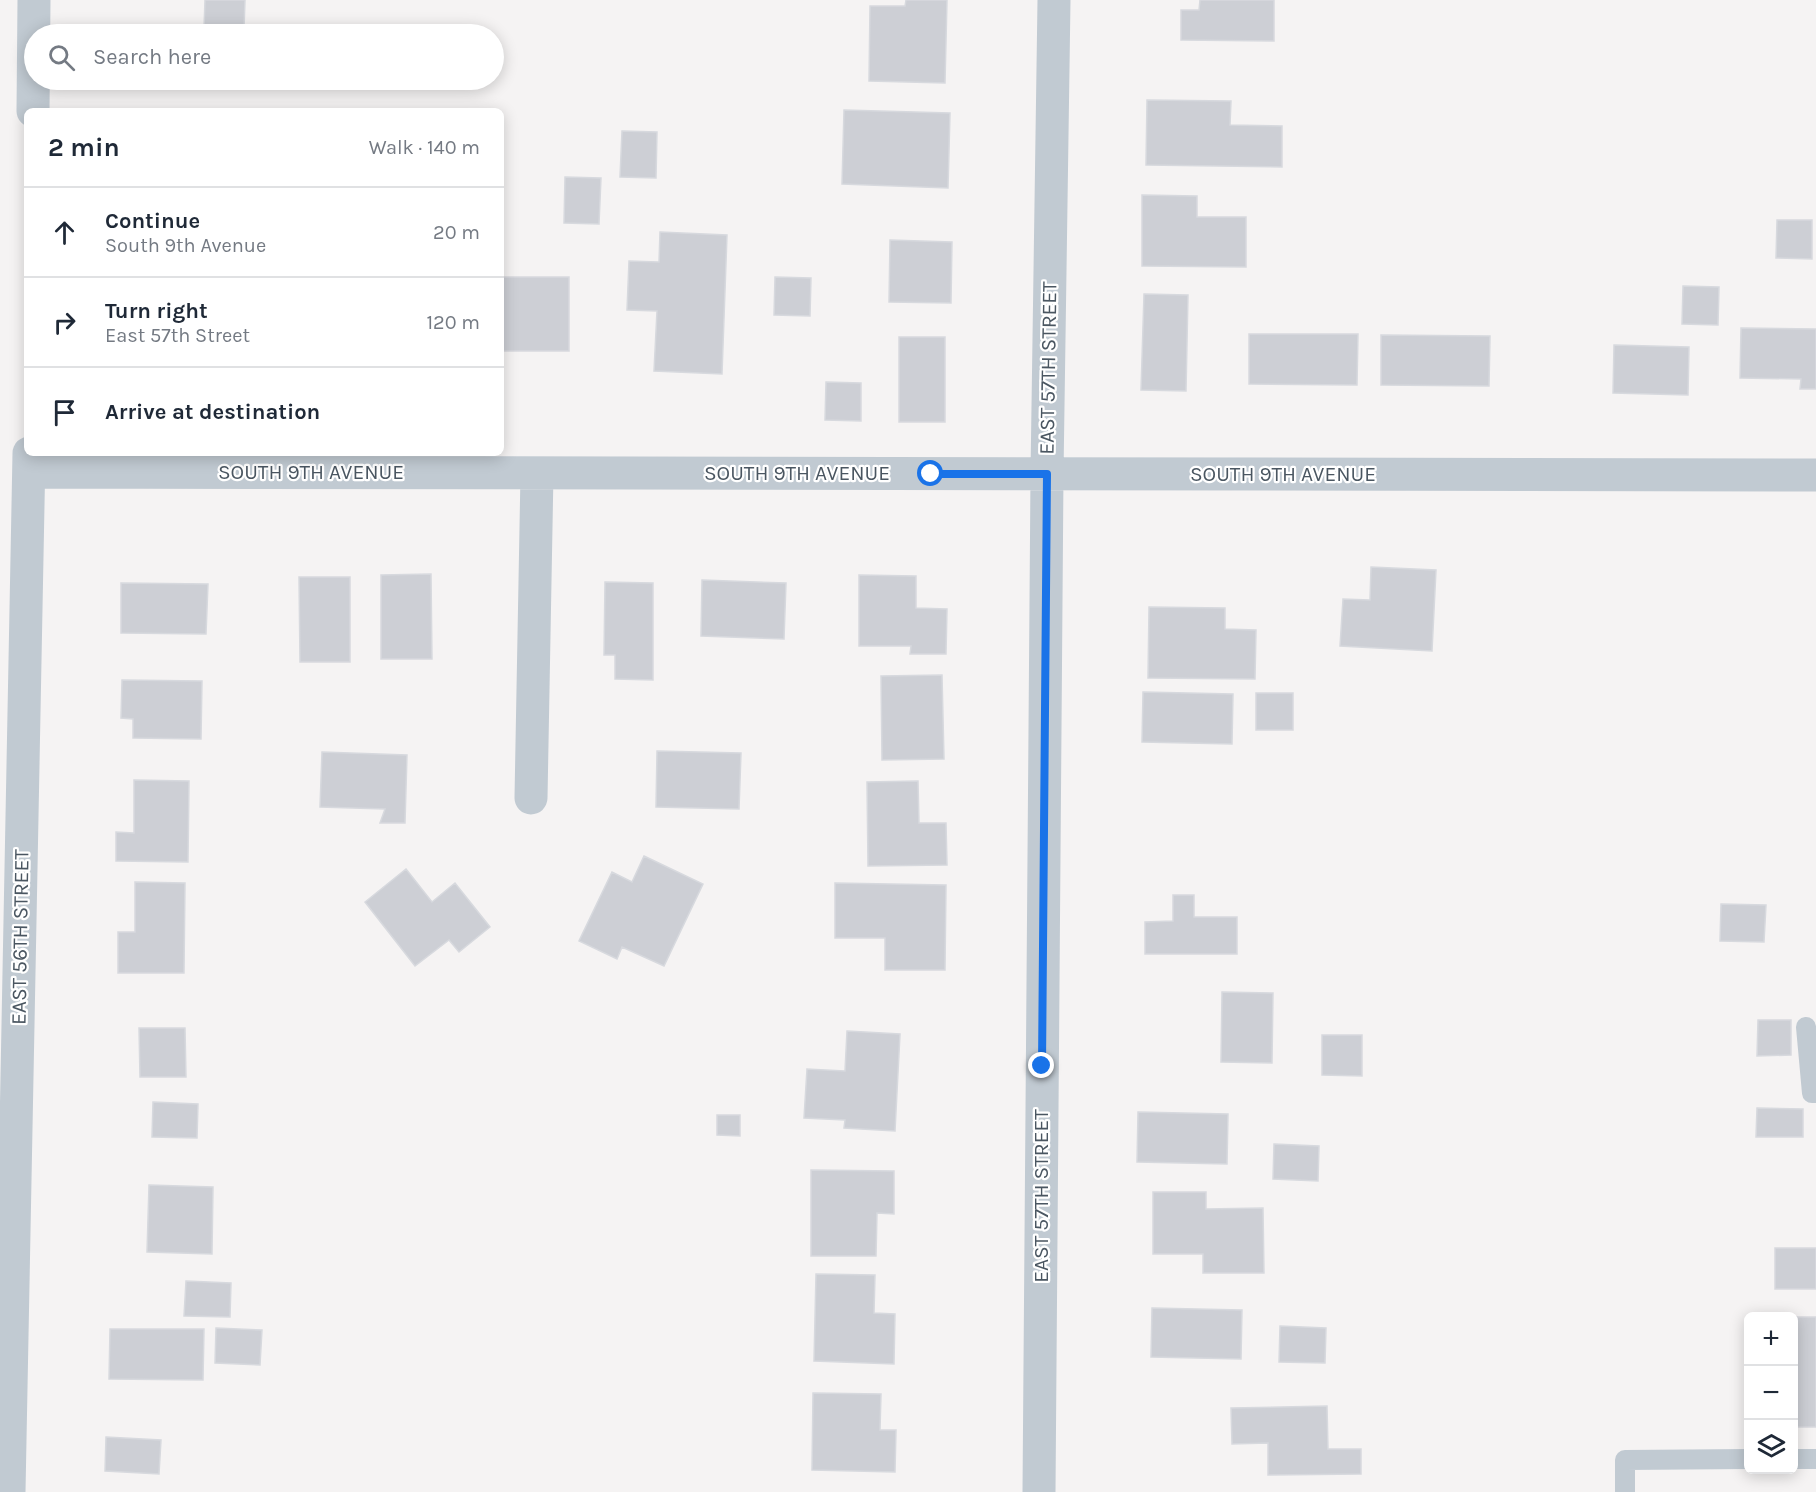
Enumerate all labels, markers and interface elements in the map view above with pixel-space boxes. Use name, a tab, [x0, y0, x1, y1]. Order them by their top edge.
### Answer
search box	[24, 24, 504, 90]
icon: search	[45, 41, 78, 74]
text: Search here	[93, 44, 211, 70]
text: 2 min	[48, 132, 120, 163]
text: Walk · 140 m	[369, 136, 480, 159]
text: Continue	[105, 208, 200, 234]
icon: ahead	[48, 216, 81, 249]
text: 20 m	[433, 221, 480, 244]
text: South 9th Avenue	[105, 234, 266, 257]
street label: EAST 57TH STREET	[1034, 281, 1062, 455]
text: Turn right	[105, 298, 208, 324]
icon: right	[48, 306, 81, 339]
text: 120 m	[426, 311, 480, 334]
text: East 57th Street	[105, 324, 250, 347]
icon: arrive	[48, 396, 81, 429]
text: Arrive at destination	[105, 399, 320, 425]
street label: SOUTH 9TH AVENUE	[218, 460, 404, 484]
route start	[917, 460, 943, 486]
street label: SOUTH 9TH AVENUE	[704, 461, 890, 485]
street label: SOUTH 9TH AVENUE	[1190, 462, 1376, 486]
street label: EAST 56TH STREET	[6, 848, 34, 1025]
route end	[1028, 1052, 1054, 1078]
street label: EAST 57TH STREET	[1029, 1109, 1053, 1283]
map controls	[1744, 1312, 1798, 1474]
button: +	[1744, 1312, 1798, 1366]
button: −	[1744, 1366, 1798, 1420]
button: layers	[1744, 1420, 1798, 1474]

